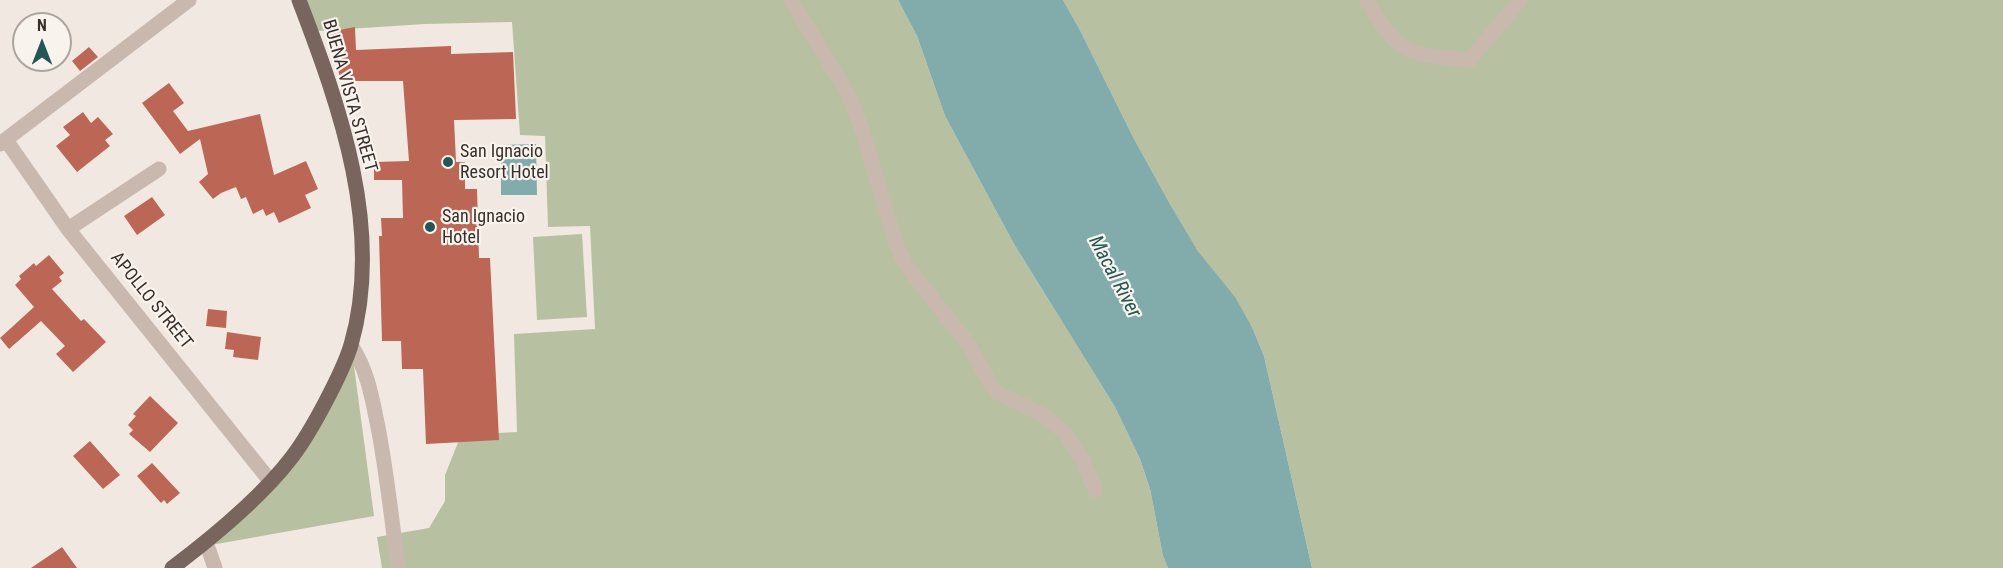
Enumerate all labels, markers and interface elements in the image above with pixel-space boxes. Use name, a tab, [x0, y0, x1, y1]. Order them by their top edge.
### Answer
north arrow	[12, 12, 72, 72]
text: N	[37, 16, 47, 35]
street label: BUENA VISTA STREET	[317, 17, 381, 175]
place label: San Ignacio Resort Hotel	[460, 141, 549, 184]
marker: San Ignacio Resort Hotel	[441, 155, 455, 169]
place label: San Ignacio Hotel	[442, 206, 525, 248]
marker: San Ignacio Hotel	[423, 220, 437, 234]
water label: Macal River	[1082, 232, 1146, 322]
street label: APOLLO STREET	[105, 248, 197, 354]

